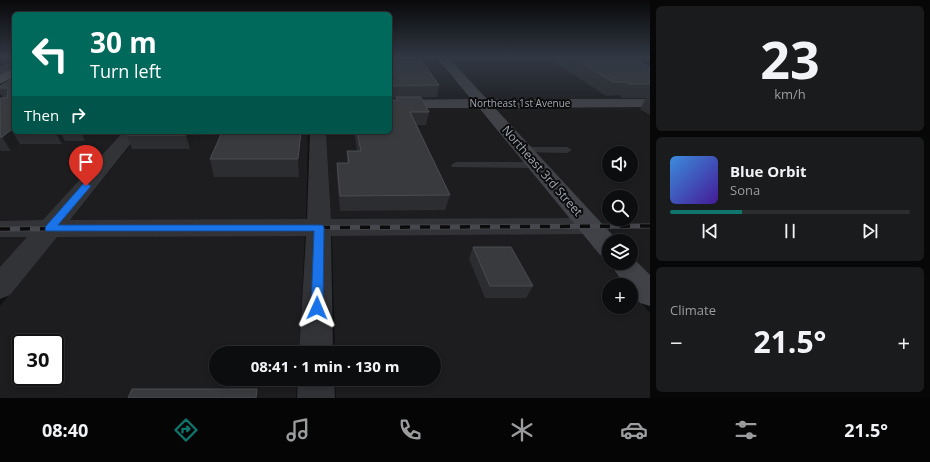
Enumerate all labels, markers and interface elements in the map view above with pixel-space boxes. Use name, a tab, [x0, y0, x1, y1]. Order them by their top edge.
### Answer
text: 30 m	[90, 23, 157, 61]
text: 23	[760, 23, 820, 94]
icon: left	[24, 28, 76, 80]
text: Turn left	[90, 59, 161, 83]
text: km/h	[774, 85, 806, 103]
street label: Northeast 1st Avenue	[470, 96, 571, 110]
icon: right	[67, 104, 89, 126]
text: Then	[24, 105, 59, 125]
street label: Northeast 3rd Street	[498, 122, 587, 220]
pin	[69, 145, 103, 186]
map controls	[602, 146, 638, 314]
button: sound	[602, 146, 638, 182]
icon: arrive	[75, 151, 97, 173]
text: Blue Orbit	[730, 161, 807, 181]
text: Sona	[730, 181, 760, 199]
button: search	[602, 190, 638, 226]
icon: previous	[699, 220, 721, 242]
icon: pause	[779, 220, 801, 242]
icon: next	[859, 220, 881, 242]
button: layers	[602, 234, 638, 270]
button: +	[602, 278, 638, 314]
position arrow	[296, 287, 338, 329]
text: Climate	[670, 301, 716, 319]
text: 21.5°	[754, 321, 826, 362]
text: −	[670, 327, 683, 357]
text: +	[897, 327, 910, 357]
speed limit sign: 30	[12, 334, 64, 386]
text: 08:41 · 1 min · 130 m	[251, 356, 399, 376]
icon: directions	[172, 416, 200, 444]
icon: music	[284, 416, 312, 444]
icon: phone	[396, 416, 424, 444]
icon: climate	[508, 416, 536, 444]
icon: car	[620, 416, 648, 444]
icon: filters	[732, 416, 760, 444]
text: 08:40	[42, 418, 88, 442]
text: 21.5°	[844, 418, 888, 442]

